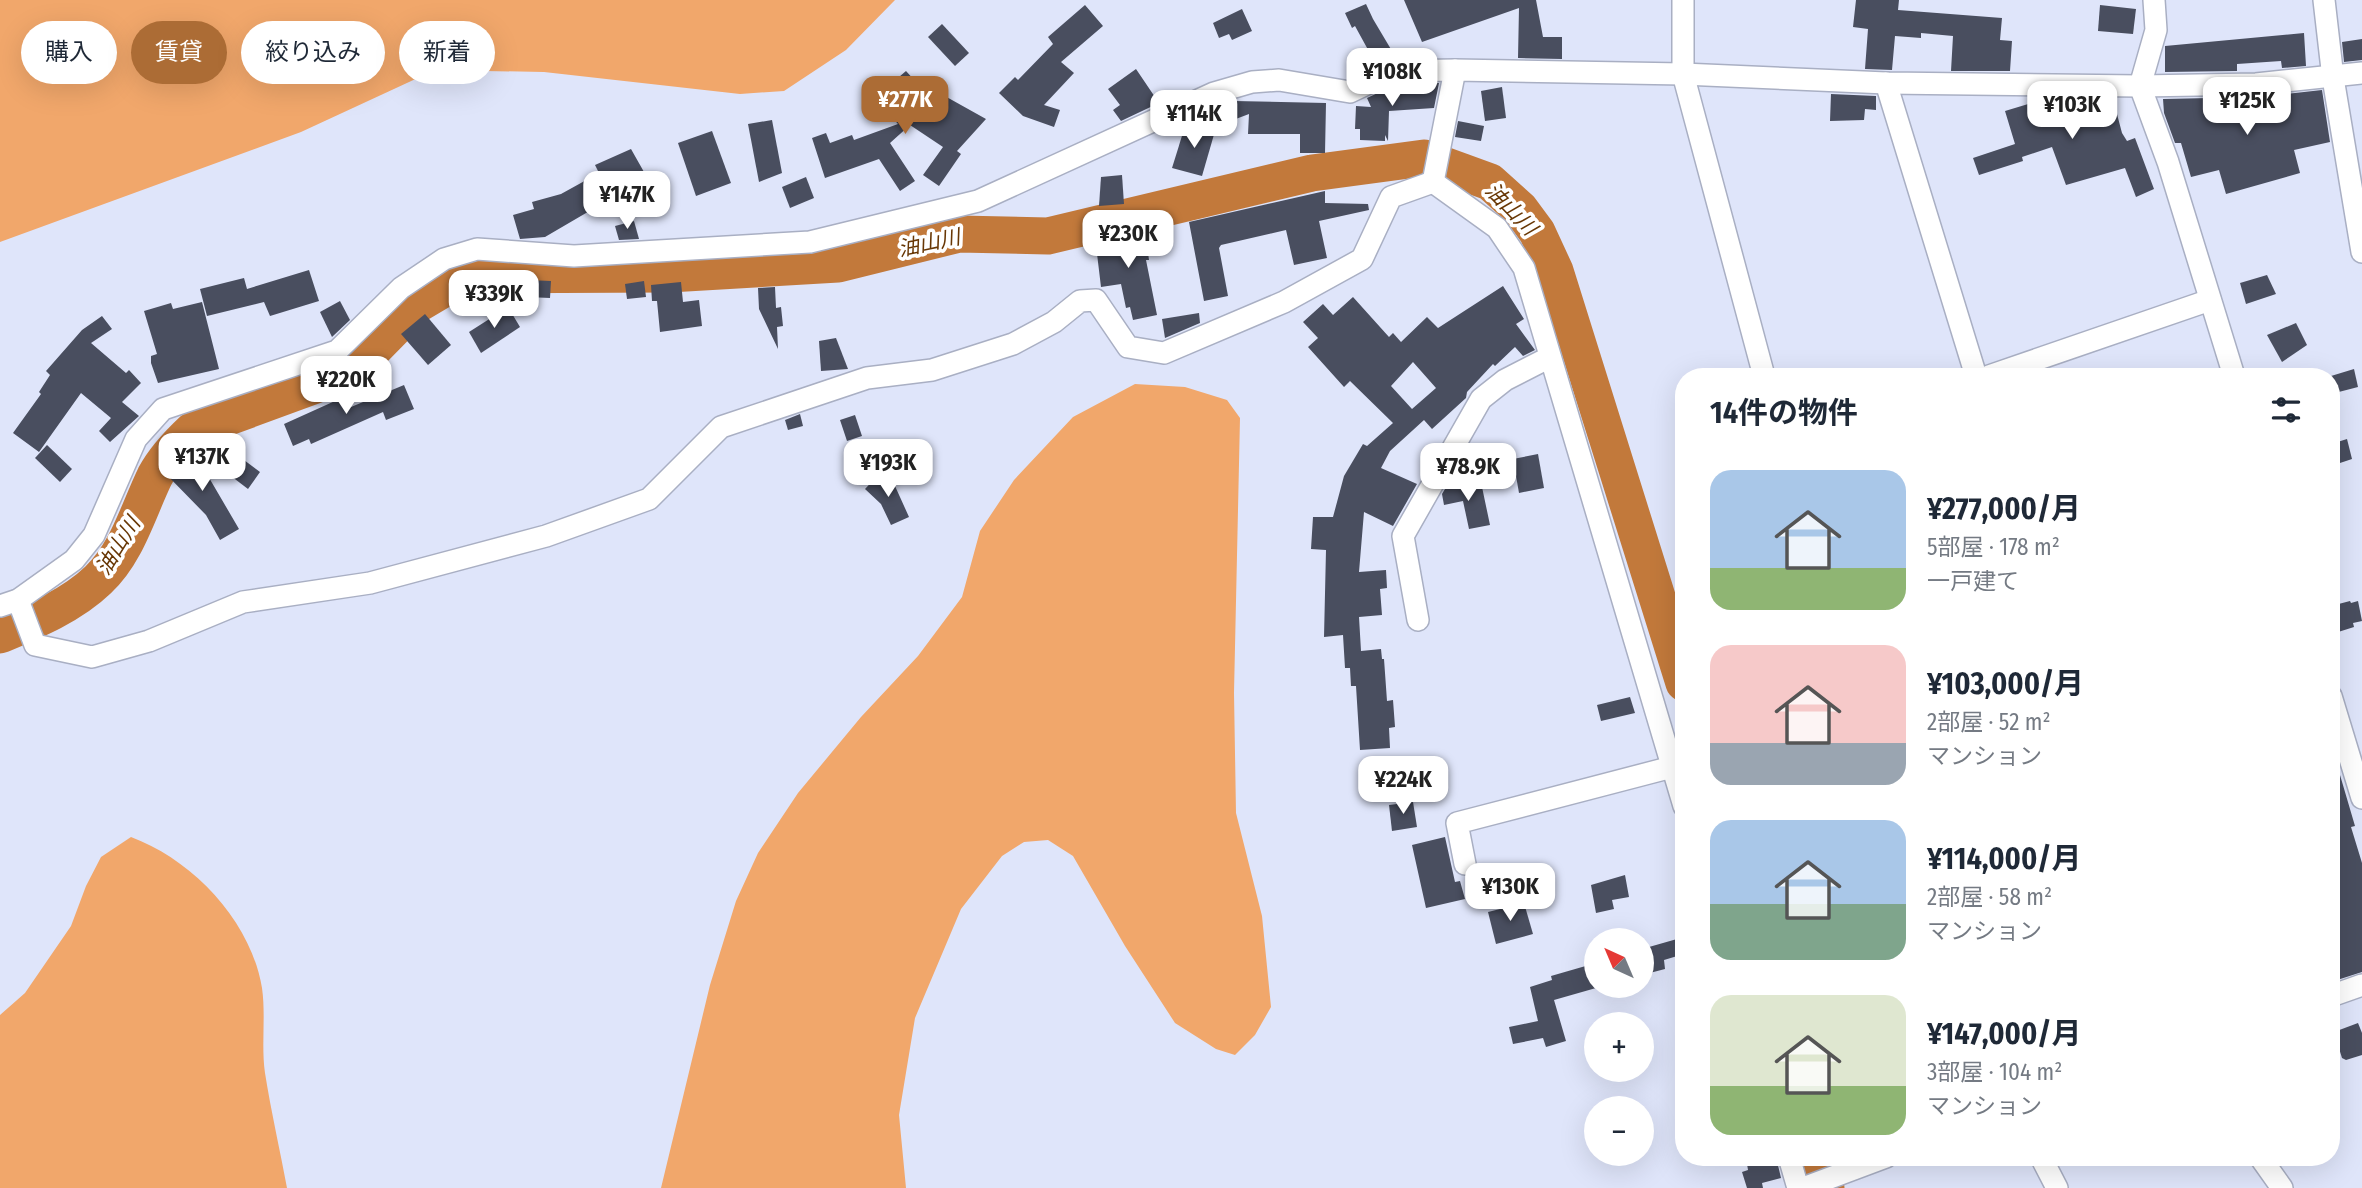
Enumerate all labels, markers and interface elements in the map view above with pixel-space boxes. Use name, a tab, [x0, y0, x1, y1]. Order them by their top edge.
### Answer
chip: 購入	[21, 21, 117, 84]
chip: 賃貸	[131, 21, 227, 84]
chip: 絞り込み	[241, 21, 385, 84]
chip: 新着	[399, 21, 495, 84]
pin: ¥108K	[1343, 48, 1441, 108]
text: ¥108K	[1363, 57, 1422, 85]
pin: ¥277K	[856, 76, 954, 136]
pin: ¥125K	[2198, 78, 2296, 137]
pin: ¥103K	[2023, 82, 2121, 141]
text: ¥277K	[877, 85, 933, 113]
text: ¥125K	[2219, 86, 2275, 114]
pin: ¥114K	[1145, 90, 1243, 150]
text: ¥103K	[2043, 90, 2101, 118]
text: ¥114K	[1166, 99, 1222, 127]
pin: ¥147K	[578, 172, 676, 231]
water label: 油山川	[1480, 177, 1544, 242]
text: ¥147K	[599, 180, 655, 208]
pin: ¥230K	[1079, 210, 1177, 270]
text: ¥230K	[1099, 219, 1158, 247]
water label: 油山川	[895, 223, 964, 262]
pin: ¥339K	[445, 270, 543, 330]
text: ¥339K	[465, 279, 523, 307]
pin: ¥220K	[297, 356, 395, 416]
text: ¥220K	[317, 365, 375, 393]
icon: filters	[2267, 391, 2305, 429]
text: 14件の物件	[1710, 395, 1858, 431]
pin: ¥137K	[153, 434, 251, 493]
pin: ¥193K	[839, 440, 937, 499]
text: ¥137K	[175, 442, 229, 470]
pin: ¥78.9K	[1411, 444, 1525, 503]
text: ¥193K	[860, 448, 916, 476]
text: ¥78.9K	[1436, 452, 1500, 480]
text: ¥277,000/月	[1927, 491, 2081, 527]
icon: home	[1766, 498, 1850, 582]
water label: 油山川	[90, 511, 147, 580]
text: 5部屋 · 178 m²	[1927, 533, 2060, 561]
text: 一戸建て	[1927, 567, 2019, 595]
text: ¥103,000/月	[1927, 666, 2084, 702]
icon: home	[1766, 673, 1850, 757]
text: 2部屋 · 52 m²	[1927, 708, 2051, 736]
text: マンション	[1927, 742, 2042, 770]
pin: ¥224K	[1354, 756, 1452, 816]
text: ¥224K	[1374, 765, 1432, 793]
text: ¥114,000/月	[1927, 841, 2081, 877]
icon: home	[1766, 848, 1850, 932]
pin: ¥130K	[1461, 864, 1559, 923]
text: ¥130K	[1481, 872, 1539, 900]
text: 2部屋 · 58 m²	[1927, 883, 2052, 911]
text: マンション	[1927, 917, 2042, 945]
north arrow	[1584, 928, 1654, 998]
map controls	[1584, 928, 1654, 1166]
button: +	[1584, 1012, 1654, 1082]
text: ¥147,000/月	[1927, 1016, 2081, 1052]
icon: home	[1766, 1023, 1850, 1107]
text: 3部屋 · 104 m²	[1927, 1058, 2062, 1086]
text: マンション	[1927, 1092, 2042, 1120]
button: −	[1584, 1096, 1654, 1166]

